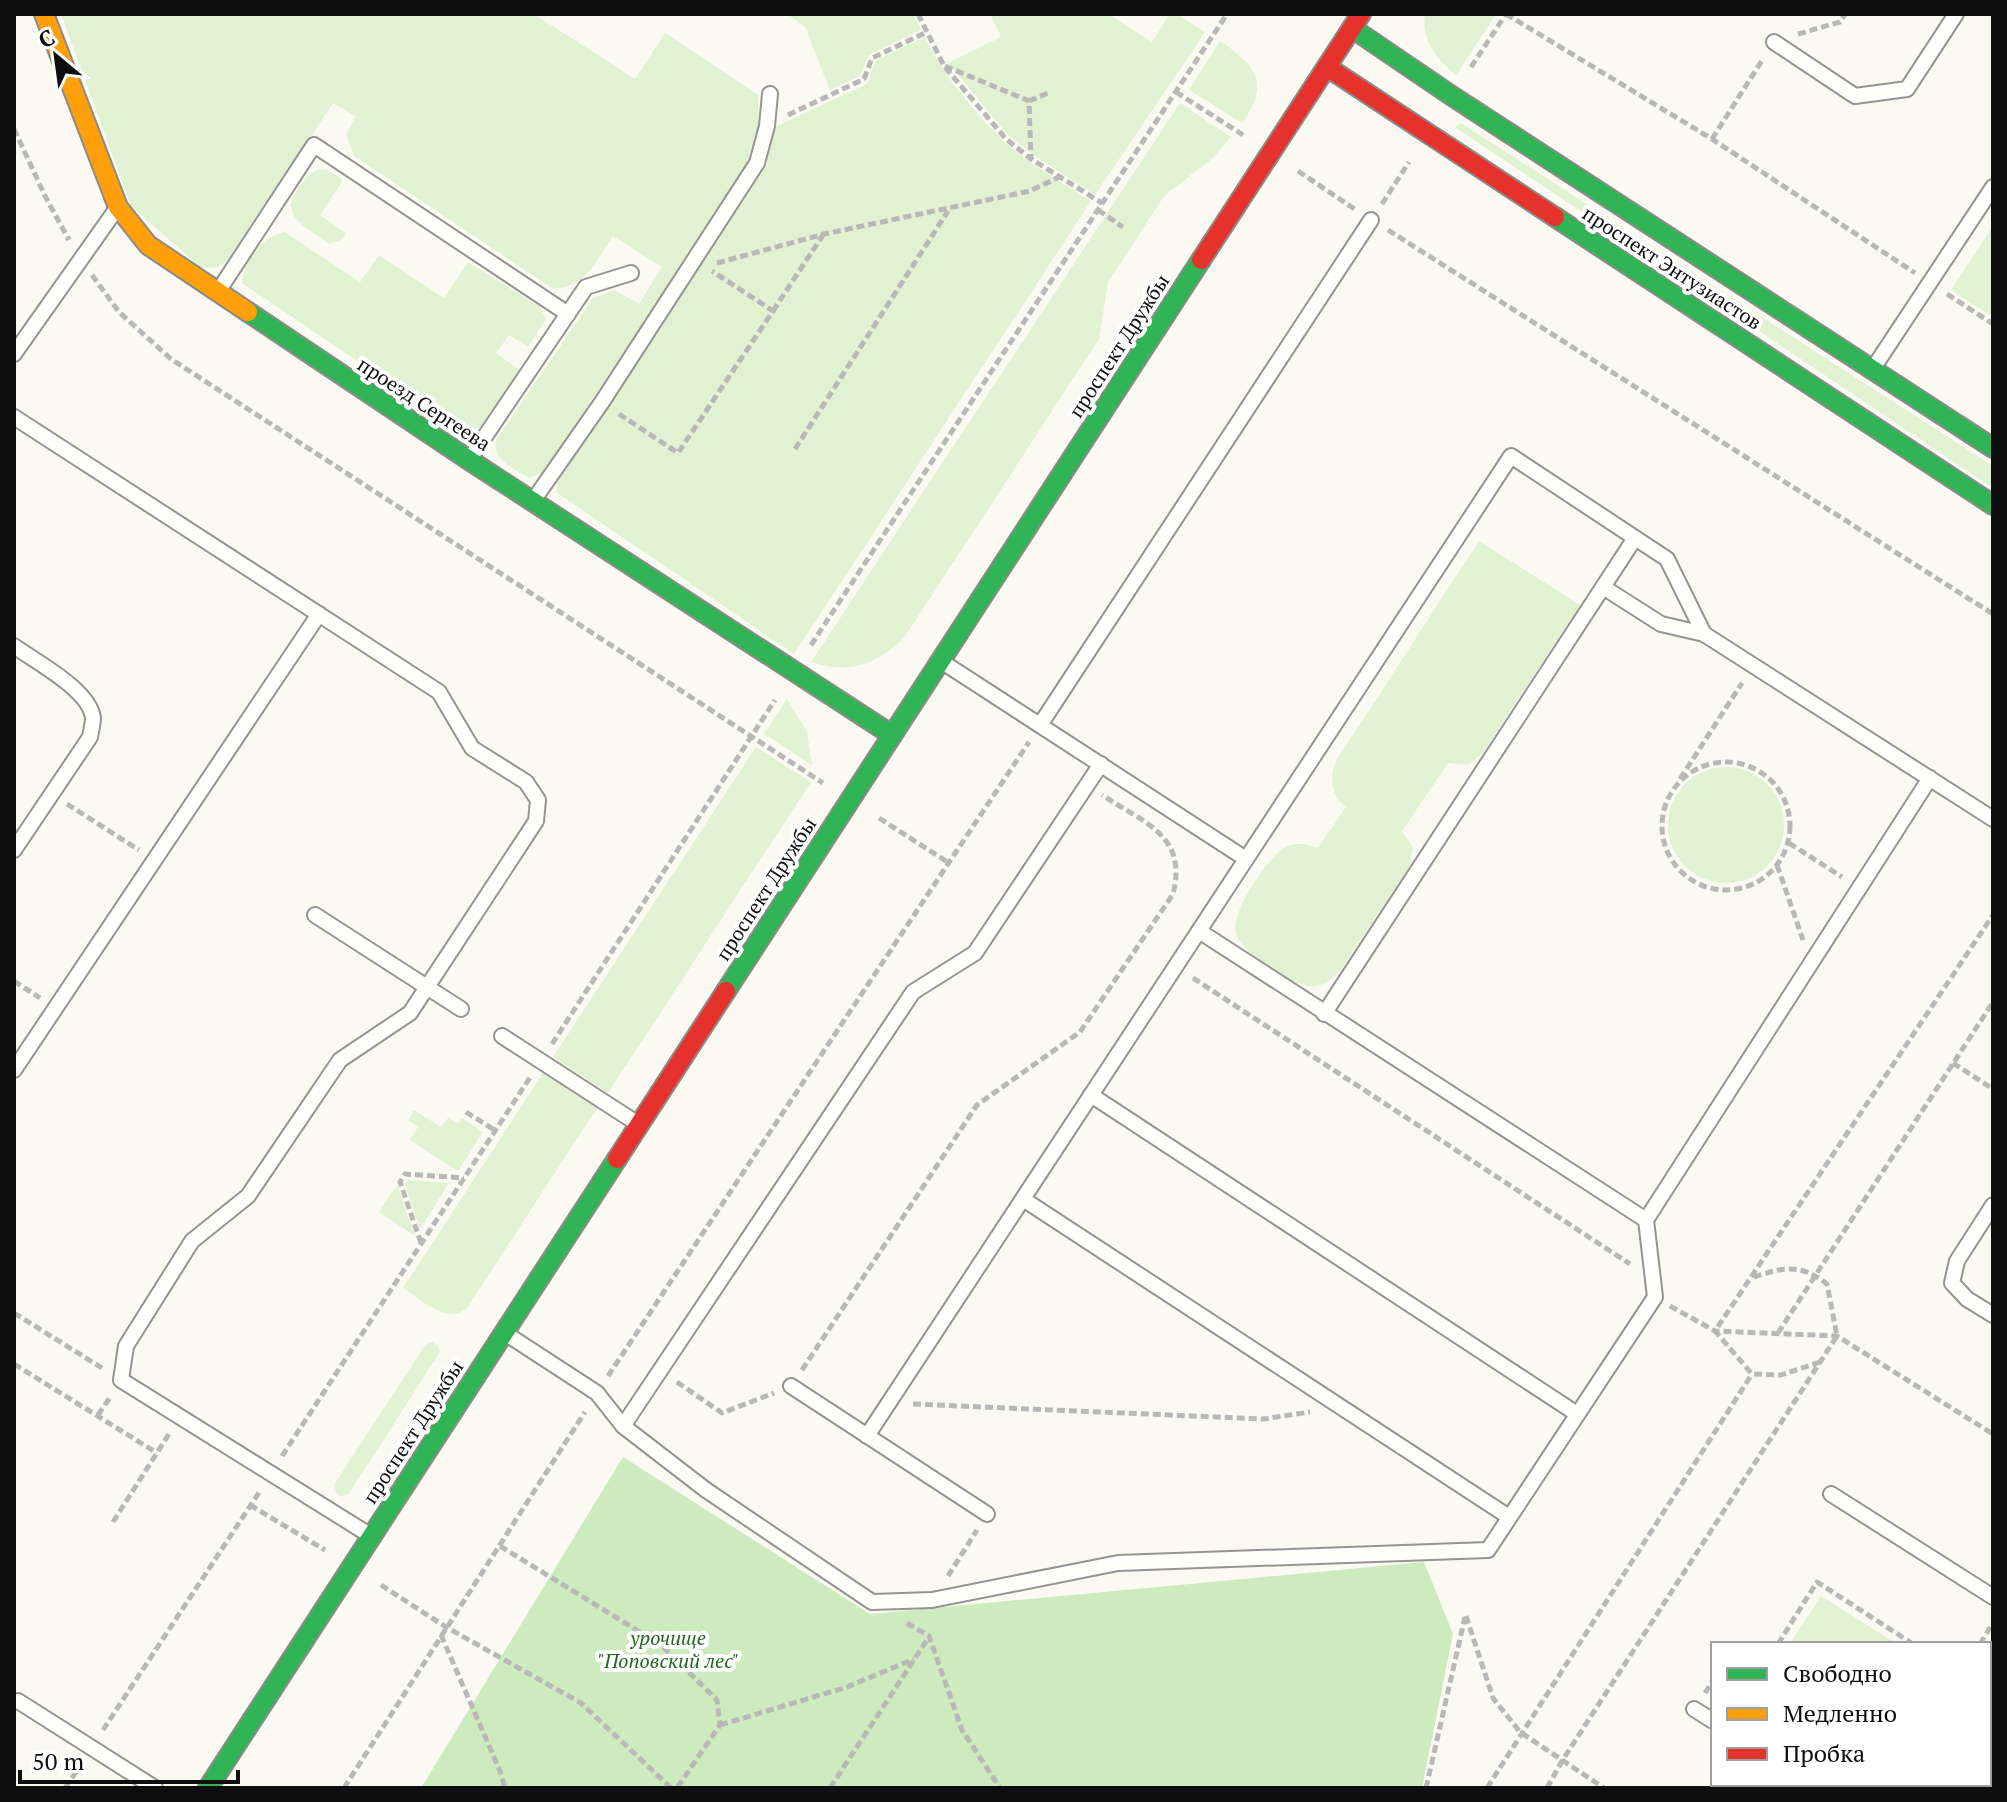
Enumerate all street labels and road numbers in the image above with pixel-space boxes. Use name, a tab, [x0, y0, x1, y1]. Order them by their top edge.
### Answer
street label: проспект Энтузиастов	[1578, 200, 1767, 336]
street label: проспект Дружбы	[1062, 269, 1175, 423]
street label: проезд Сергеева	[352, 350, 496, 457]
street label: проспект Дружбы	[709, 812, 822, 966]
street label: проспект Дружбы	[356, 1355, 469, 1509]

